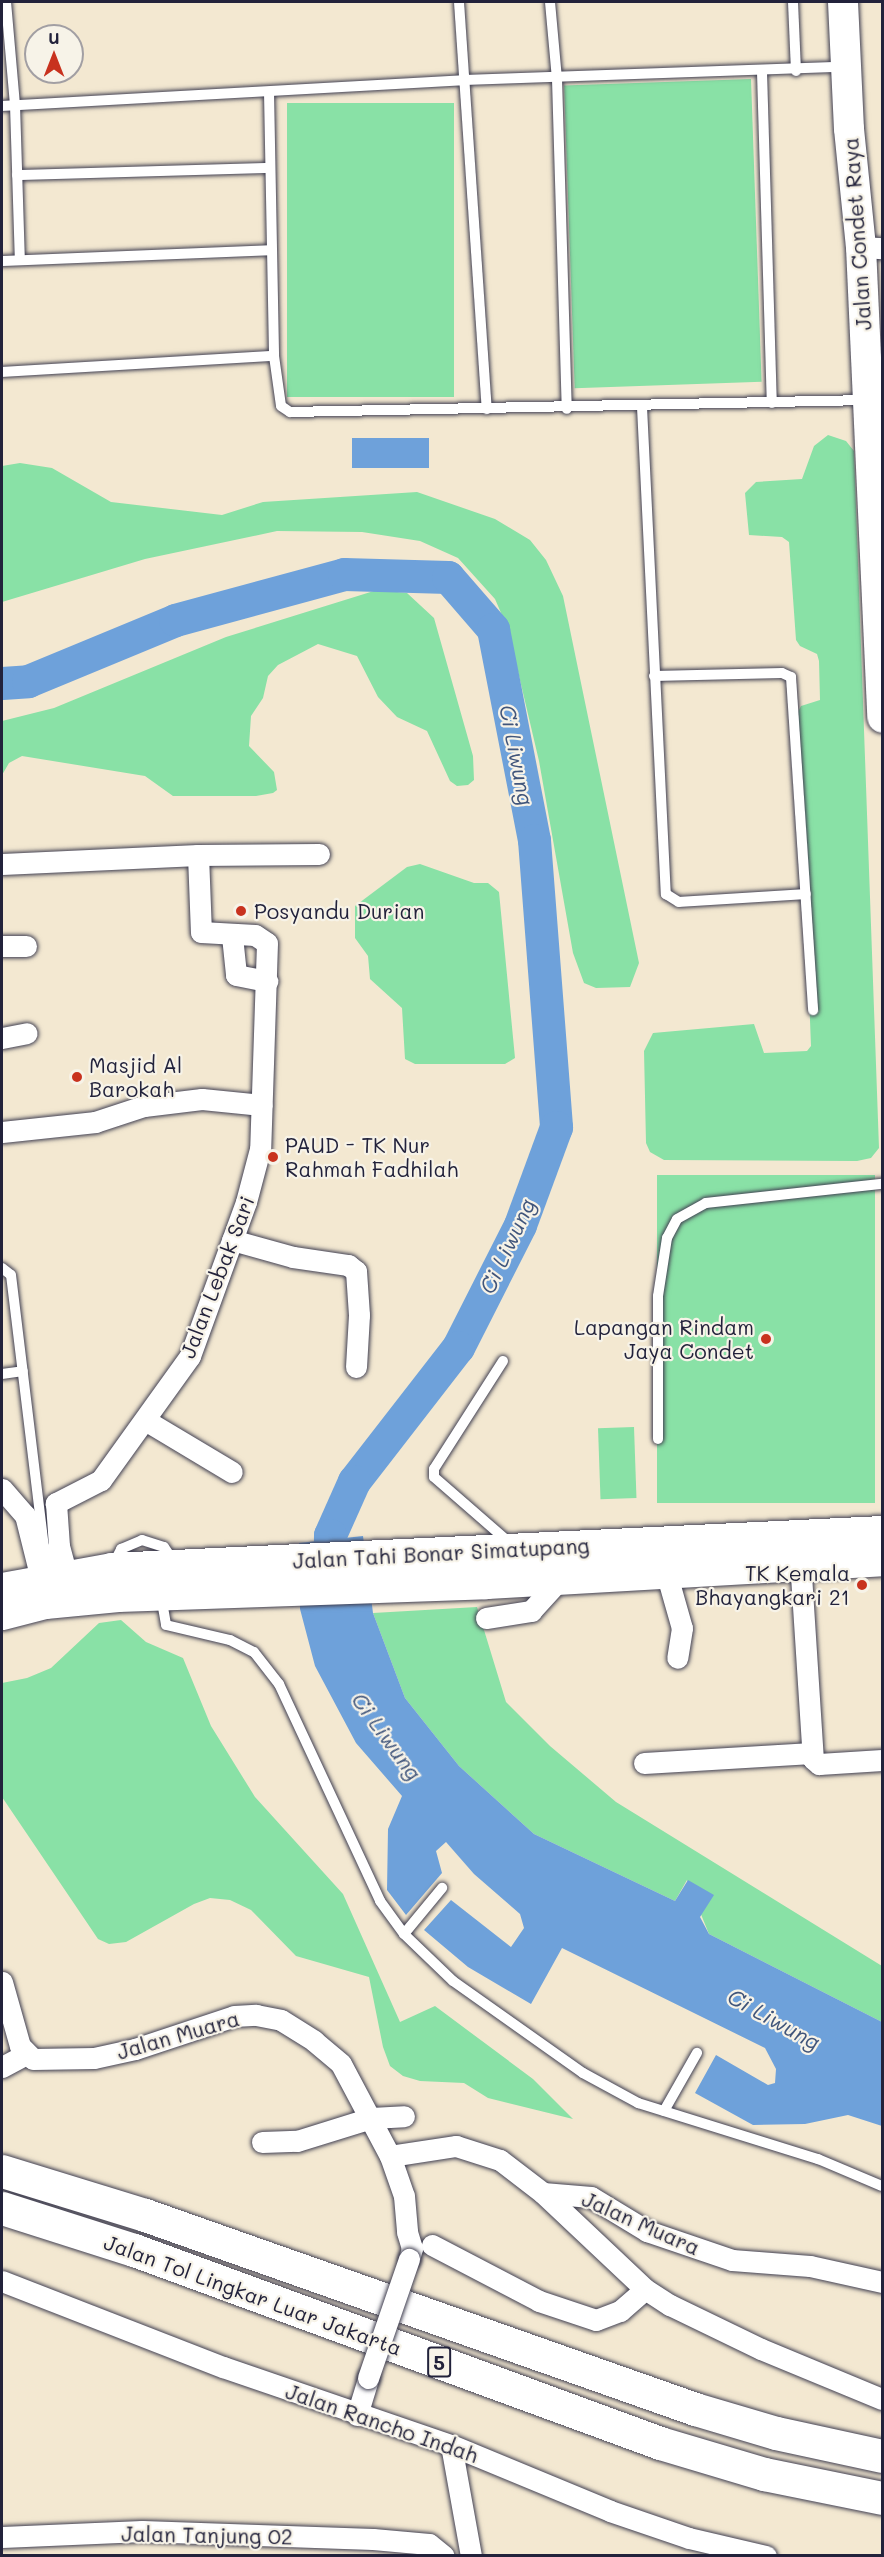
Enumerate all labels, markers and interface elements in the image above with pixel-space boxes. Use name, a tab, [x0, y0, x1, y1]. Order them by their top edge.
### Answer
north arrow	[24, 24, 84, 84]
text: U	[48, 27, 60, 48]
street label: Jalan Condet Raya	[838, 137, 876, 331]
water label: Ci Liwung	[494, 702, 540, 808]
place label: Posyandu Durian	[254, 898, 424, 924]
marker: Posyandu Durian	[232, 902, 250, 920]
place label: Masjid Al Barokah	[89, 1052, 182, 1102]
marker: Masjid Al Barokah	[70, 1070, 84, 1084]
place label: PAUD - TK Nur Rahmah Fadhilah	[285, 1132, 458, 1182]
marker: PAUD - TK Nur Rahmah Fadhilah	[266, 1150, 280, 1164]
street label: Jalan Lebak Sari	[174, 1192, 260, 1362]
water label: Ci Liwung	[474, 1194, 540, 1298]
place label: Lapangan Rindam Jaya Condet	[574, 1314, 754, 1364]
marker: Lapangan Rindam Jaya Condet	[759, 1332, 773, 1346]
street label: Jalan Tahi Bonar Simatupang	[292, 1533, 590, 1573]
place label: TK Kemala Bhayangkari 21	[695, 1560, 850, 1610]
marker: TK Kemala Bhayangkari 21	[855, 1578, 869, 1592]
water label: Ci Liwung	[346, 1687, 428, 1785]
water label: Ci Liwung	[723, 1983, 825, 2055]
street label: Jalan Muara	[114, 2005, 242, 2065]
street label: Jalan Muara	[578, 2186, 704, 2260]
street label: Jalan Tol Lingkar Luar Jakarta	[101, 2229, 405, 2361]
road number: 5	[427, 2345, 451, 2379]
street label: Jalan Rancho Indah	[282, 2378, 482, 2468]
street label: Jalan Tanjung 02	[121, 2521, 293, 2549]

